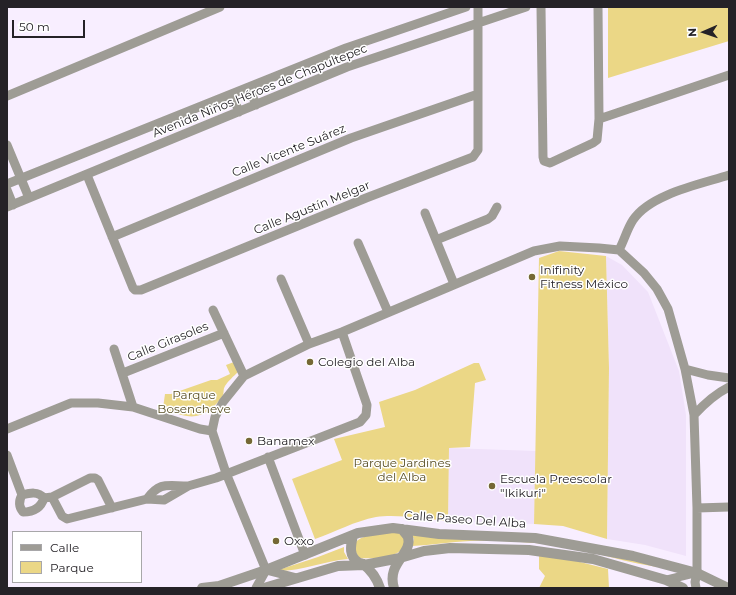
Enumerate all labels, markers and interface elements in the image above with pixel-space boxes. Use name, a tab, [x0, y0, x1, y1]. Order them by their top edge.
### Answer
scale bar	[14, 12, 87, 38]
north arrow	[684, 12, 724, 52]
text: 50 m	[19, 19, 50, 34]
text: N	[685, 28, 699, 37]
street label: Avenida Niños Héroes de Chapultepec	[151, 41, 369, 141]
street label: Calle Vicente Suárez	[230, 122, 348, 180]
street label: Calle Agustín Melgar	[252, 178, 372, 238]
place label: Inifinity Fitness México	[540, 263, 628, 291]
marker: Inifinity Fitness México	[527, 272, 537, 282]
street label: Calle Girasoles	[125, 319, 211, 365]
place label: Colegio del Alba	[318, 355, 415, 369]
marker: Colegio del Alba	[305, 357, 315, 367]
park label: Parque Bosencheve	[157, 388, 231, 416]
place label: Banamex	[257, 434, 315, 448]
marker: Banamex	[244, 436, 254, 446]
park label: Parque Jardines del Alba	[353, 456, 451, 484]
place label: Escuela Preescolar "Ikikuri"	[500, 472, 612, 500]
marker: Escuela Preescolar "Ikikuri"	[487, 481, 497, 491]
street label: Calle Paseo Del Alba	[404, 509, 526, 531]
legend	[12, 531, 142, 583]
place label: Oxxo	[284, 534, 314, 548]
marker: Oxxo	[271, 536, 281, 546]
text: Calle	[50, 540, 79, 555]
text: Parque	[50, 560, 94, 575]

